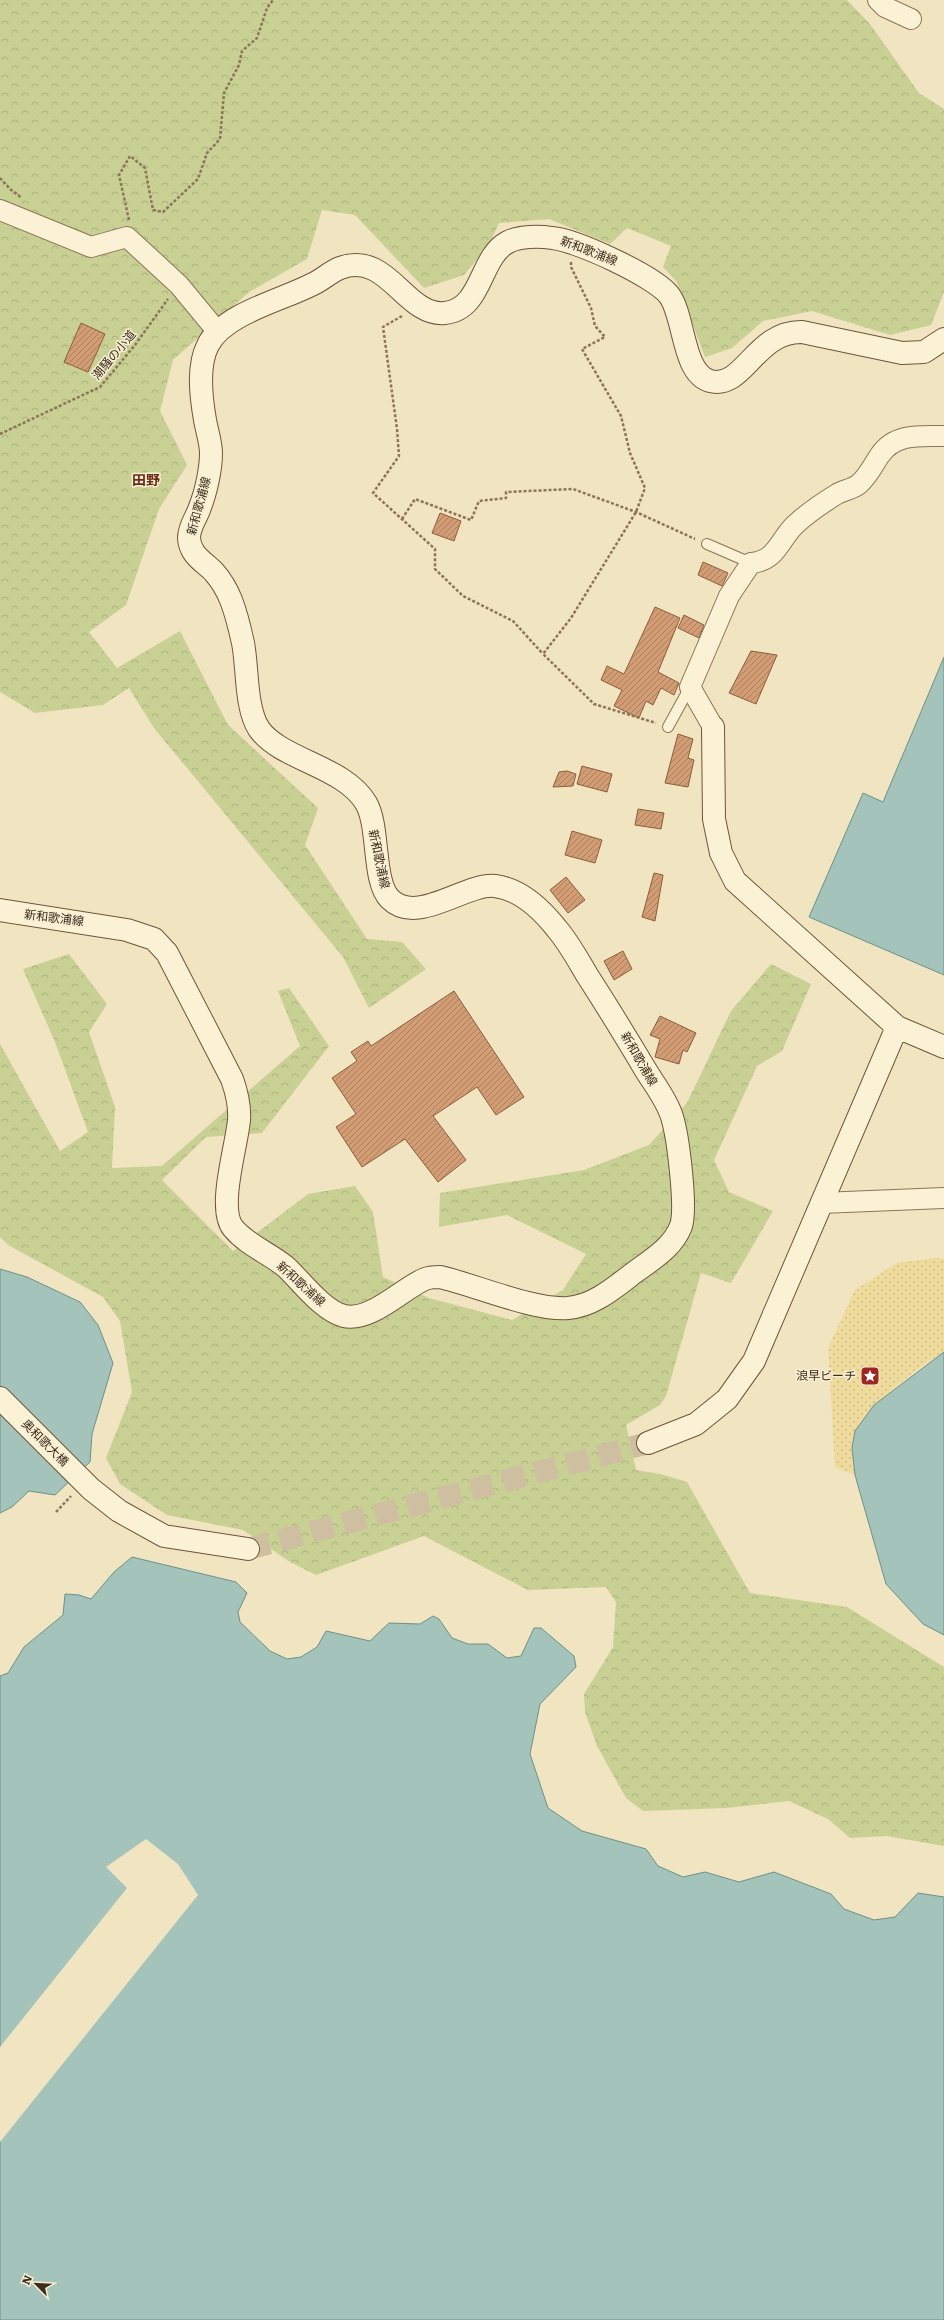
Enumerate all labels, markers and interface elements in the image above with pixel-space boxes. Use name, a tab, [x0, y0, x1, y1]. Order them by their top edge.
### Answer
street label: 新和歌浦線	[558, 231, 621, 269]
street label: 潮騒の小道	[87, 326, 139, 383]
district label: 田野	[132, 469, 160, 489]
street label: 新和歌浦線	[182, 474, 214, 537]
street label: 新和歌浦線	[365, 828, 395, 890]
street label: 新和歌浦線	[23, 904, 85, 930]
street label: 新和歌浦線	[617, 1028, 663, 1089]
street label: 新和歌浦線	[273, 1256, 330, 1310]
place icon: 浪早ビーチ	[859, 1365, 881, 1387]
place label: 浪早ビーチ	[796, 1366, 856, 1384]
street label: 奥和歌大橋	[18, 1415, 73, 1470]
north arrow	[16, 2264, 56, 2304]
text: N	[17, 2272, 35, 2287]

